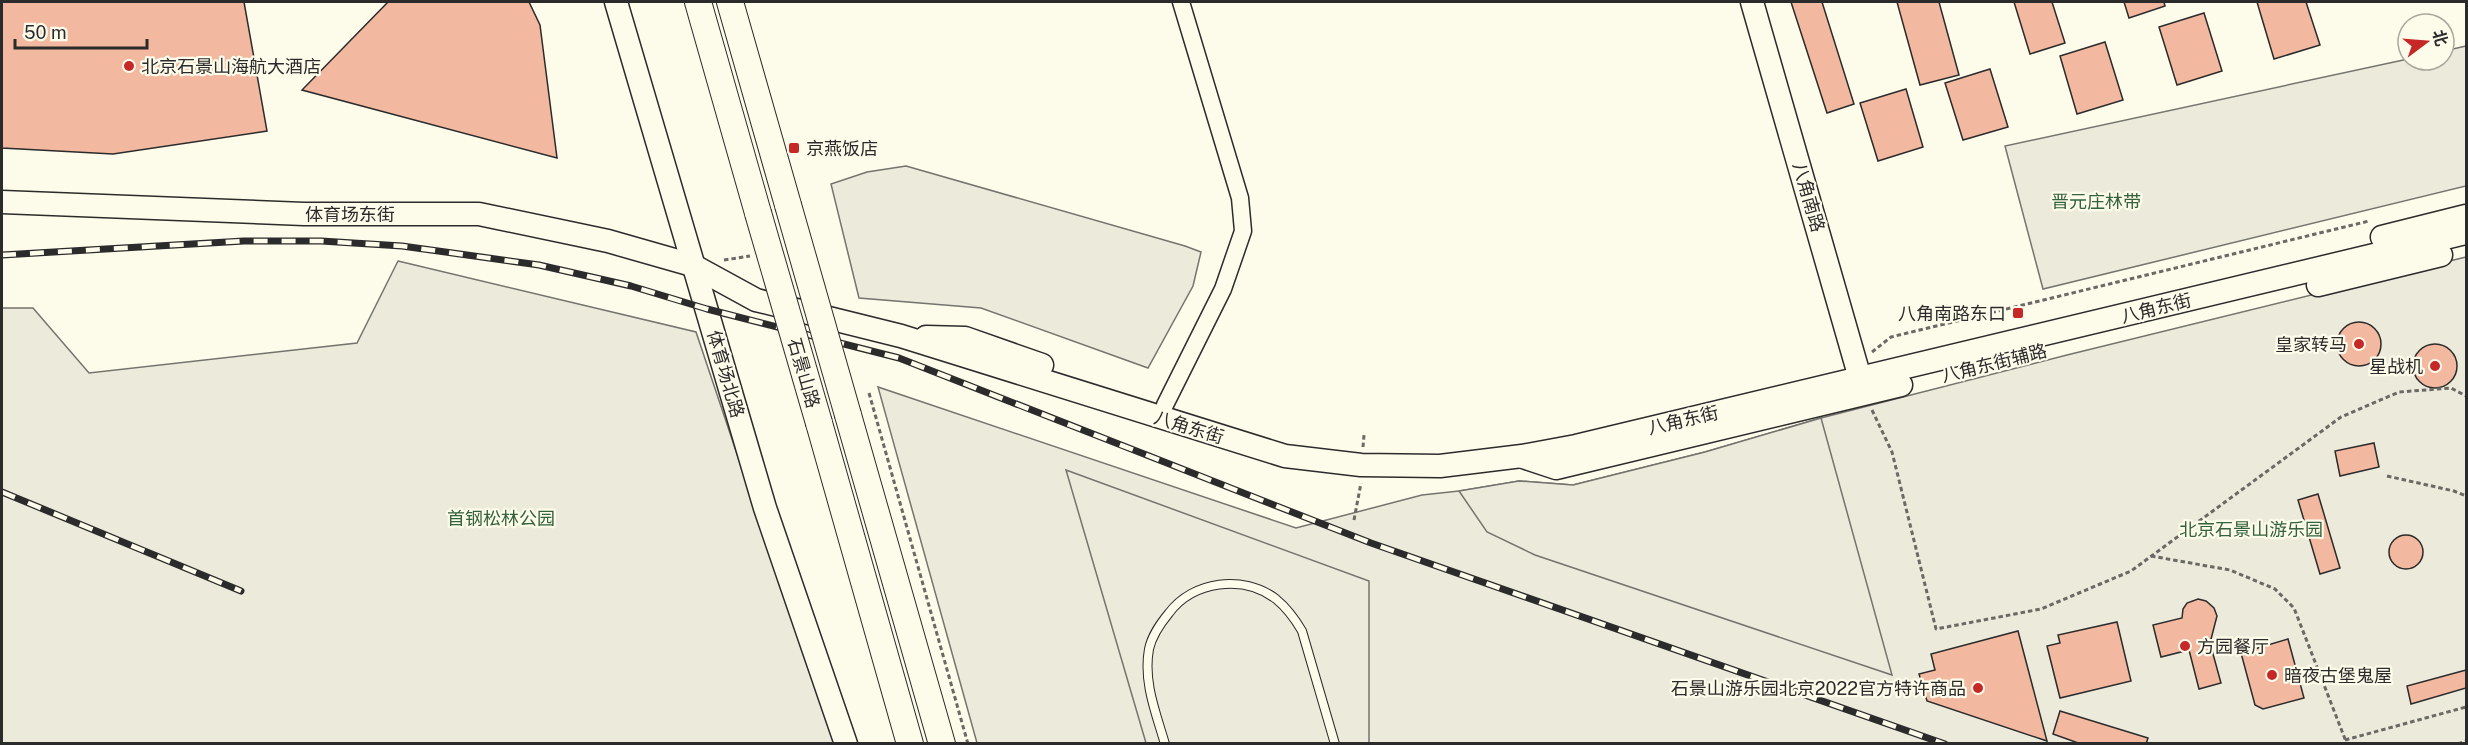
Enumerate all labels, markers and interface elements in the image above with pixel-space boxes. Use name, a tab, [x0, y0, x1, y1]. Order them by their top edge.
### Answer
scale bar	[15, 12, 147, 50]
north arrow	[2396, 12, 2456, 72]
text: 50 m	[24, 22, 67, 43]
text: 北	[2429, 28, 2451, 48]
place label: 北京石景山海航大酒店	[141, 56, 321, 77]
marker: 北京石景山海航大酒店	[122, 59, 136, 73]
place label: 京燕饭店	[806, 138, 878, 159]
marker: 京燕饭店	[787, 141, 801, 155]
street label: 八角南路	[1789, 160, 1829, 234]
park label: 晋元庄林带	[2051, 191, 2141, 212]
street label: 体育场东街	[305, 204, 395, 225]
street label: 八角东街	[2119, 289, 2193, 327]
place label: 八角南路东口	[1898, 303, 2006, 324]
marker: 八角南路东口	[2011, 306, 2025, 320]
street label: 体育场北路	[704, 328, 748, 420]
place label: 皇家转马	[2275, 334, 2347, 355]
street label: 石景山路	[784, 336, 824, 410]
marker: 皇家转马	[2352, 337, 2366, 351]
street label: 八角东街辅路	[1939, 340, 2049, 386]
place label: 星战机	[2369, 356, 2423, 377]
marker: 星战机	[2428, 359, 2442, 373]
street label: 八角东街	[1646, 402, 1720, 438]
street label: 八角东街	[1152, 406, 1226, 448]
park label: 首钢松林公园	[447, 508, 555, 529]
park label: 北京石景山游乐园	[2179, 519, 2323, 540]
place label: 方园餐厅	[2197, 636, 2269, 657]
marker: 方园餐厅	[2178, 639, 2192, 653]
place label: 暗夜古堡鬼屋	[2284, 665, 2392, 686]
marker: 暗夜古堡鬼屋	[2265, 668, 2279, 682]
place label: 石景山游乐园北京2022官方特许商品	[1671, 678, 1966, 699]
marker: 石景山游乐园北京2022官方特许商品	[1971, 681, 1985, 695]

